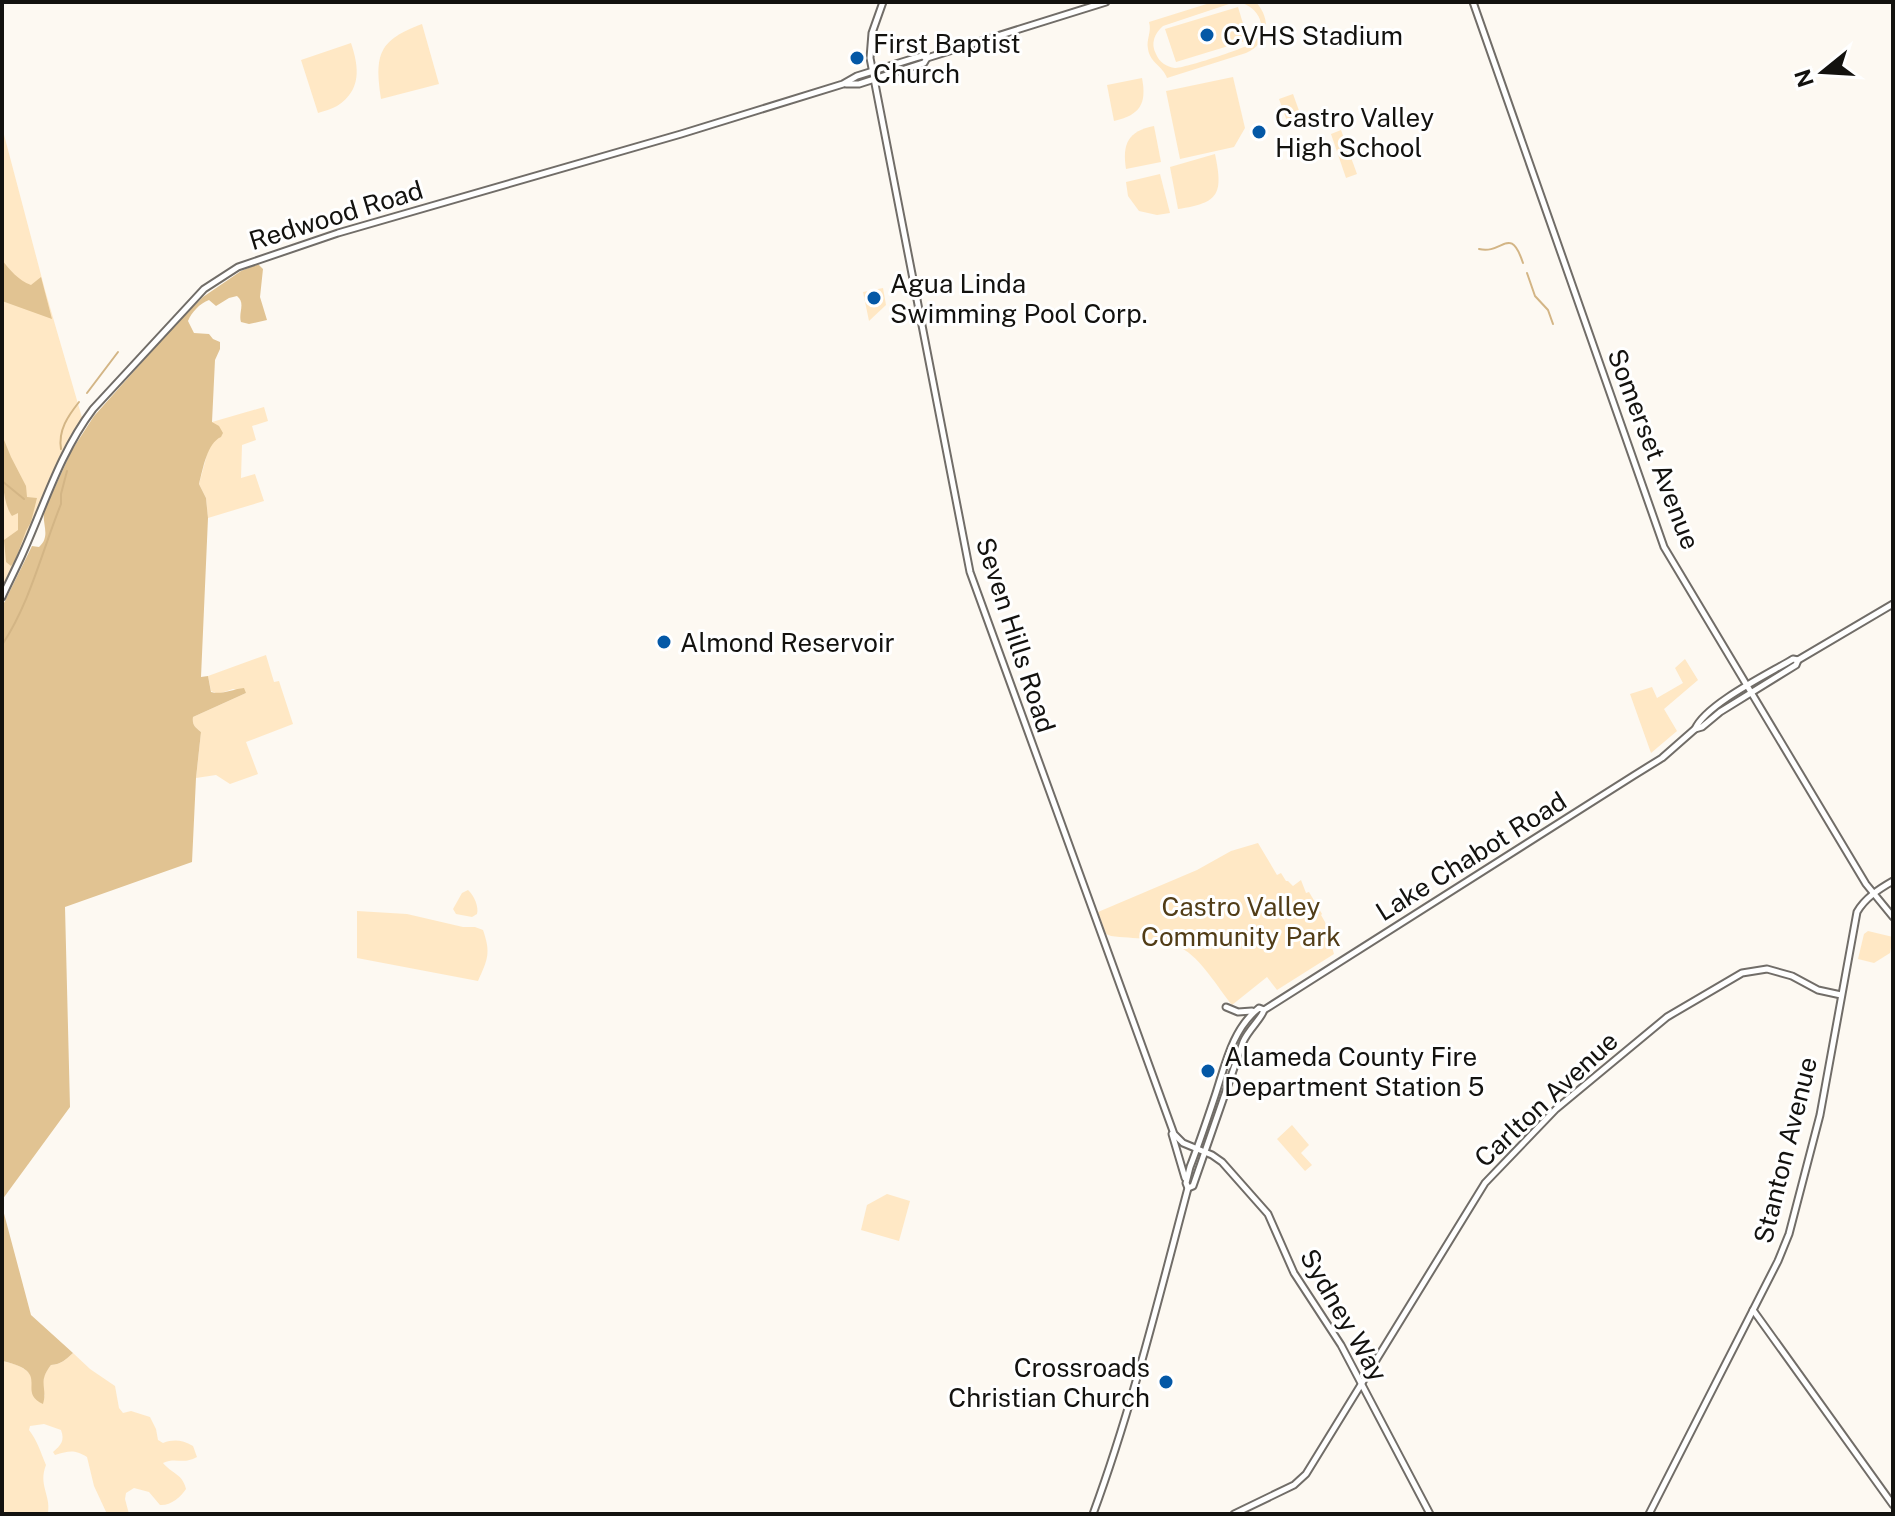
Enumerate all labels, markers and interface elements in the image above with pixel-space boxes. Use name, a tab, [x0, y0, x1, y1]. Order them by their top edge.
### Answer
place label: CVHS Stadium	[1223, 20, 1403, 51]
marker: CVHS Stadium	[1198, 26, 1216, 44]
place label: First Baptist Church	[873, 28, 1021, 89]
north arrow	[1783, 32, 1863, 112]
marker: First Baptist Church	[848, 49, 866, 67]
text: N	[1789, 66, 1819, 90]
place label: Castro Valley High School	[1275, 102, 1434, 163]
marker: Castro Valley High School	[1250, 123, 1268, 141]
street label: Redwood Road	[245, 174, 427, 256]
place label: Agua Linda Swimming Pool Corp.	[890, 268, 1148, 329]
marker: Agua Linda Swimming Pool Corp.	[865, 289, 883, 307]
street label: Somerset Avenue	[1601, 344, 1707, 554]
street label: Seven Hills Road	[970, 534, 1062, 736]
place label: Almond Reservoir	[680, 627, 895, 658]
marker: Almond Reservoir	[655, 633, 673, 651]
street label: Lake Chabot Road	[1370, 785, 1572, 927]
park label: Castro Valley Community Park	[1141, 891, 1341, 952]
street label: Carlton Avenue	[1468, 1025, 1624, 1173]
place label: Alameda County Fire Department Station 5	[1224, 1041, 1484, 1102]
street label: Stanton Avenue	[1747, 1054, 1823, 1246]
marker: Alameda County Fire Department Station 5	[1199, 1062, 1217, 1080]
street label: Sydney Way	[1294, 1243, 1394, 1387]
place label: Crossroads Christian Church	[948, 1352, 1150, 1413]
marker: Crossroads Christian Church	[1157, 1373, 1175, 1391]

